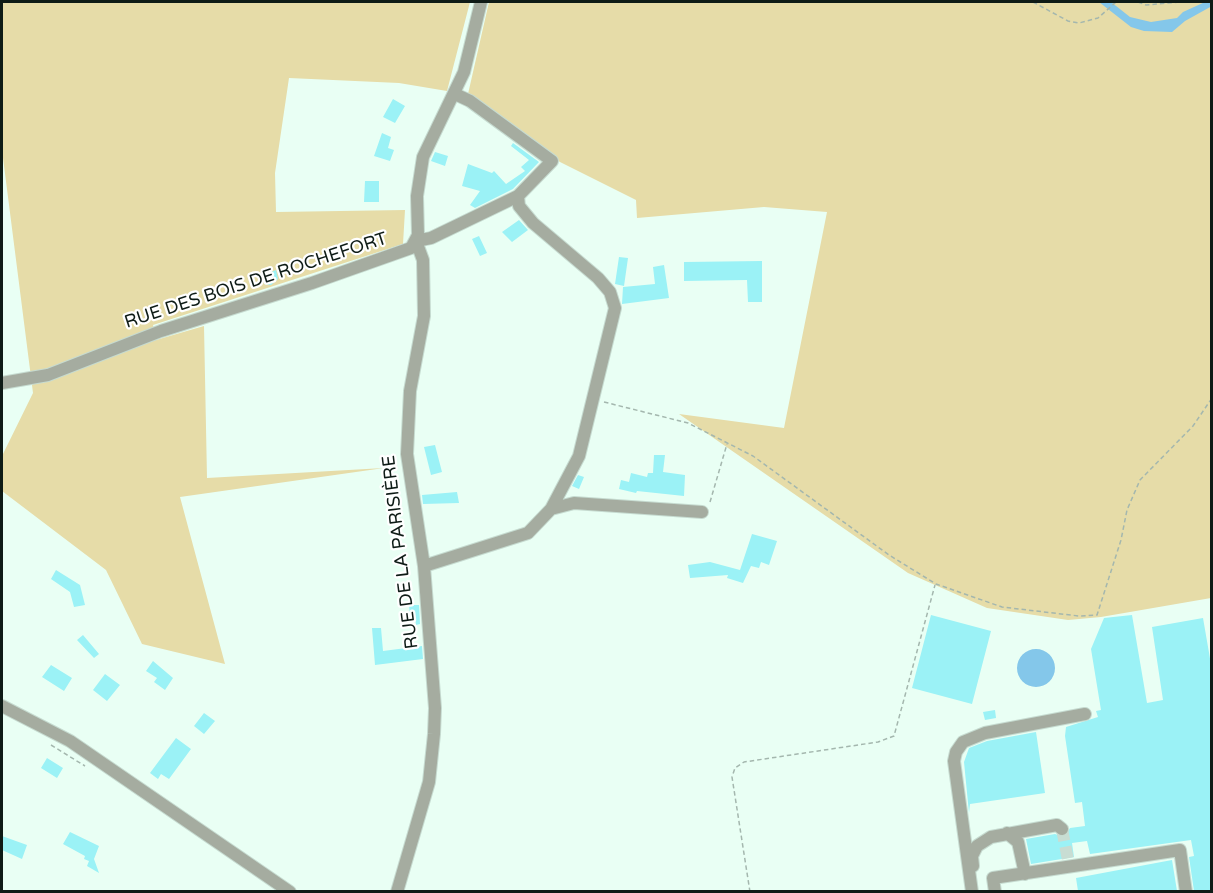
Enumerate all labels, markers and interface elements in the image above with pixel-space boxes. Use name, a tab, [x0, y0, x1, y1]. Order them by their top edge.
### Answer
street label: RUE DES BOIS DE ROCHEFORT	[122, 228, 390, 334]
street label: RUE DE LA PARISIÈRE	[378, 454, 424, 650]

